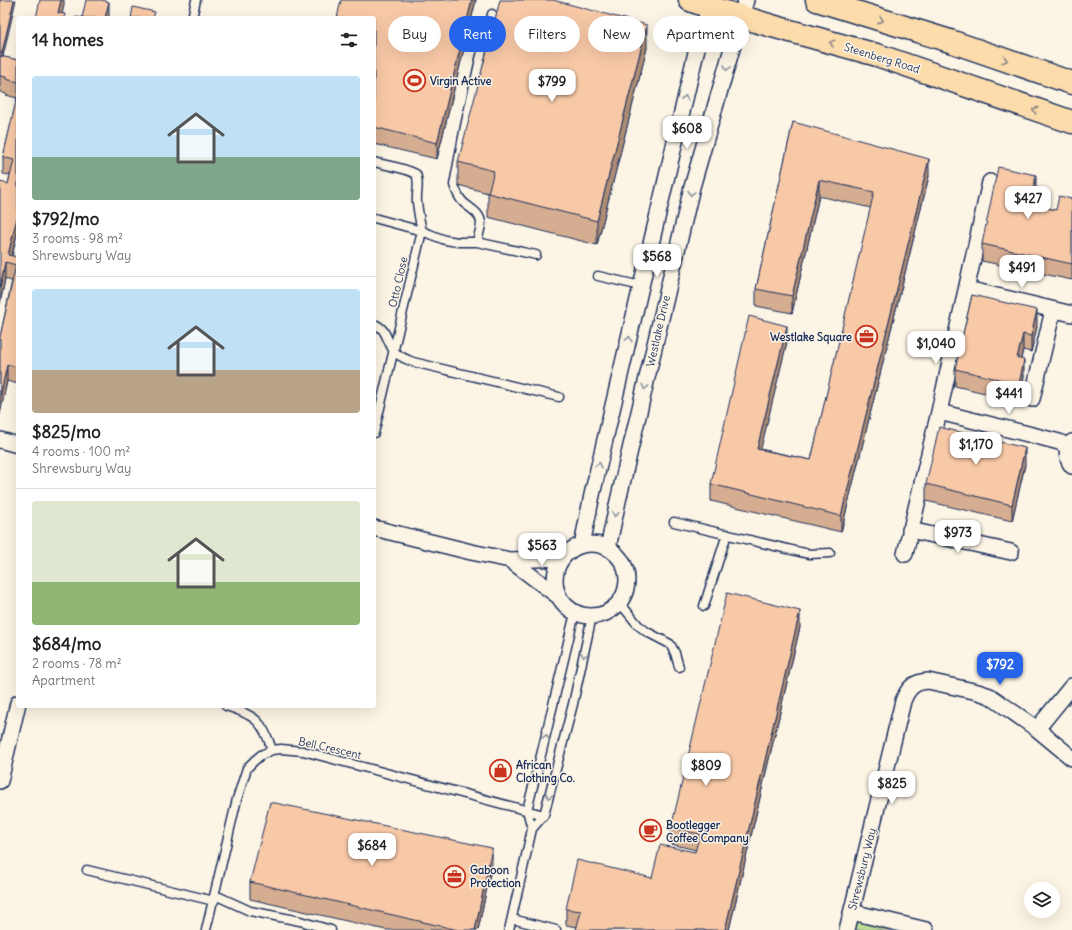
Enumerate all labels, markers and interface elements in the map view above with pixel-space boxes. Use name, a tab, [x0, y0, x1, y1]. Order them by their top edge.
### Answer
one-way arrow	[877, 15, 884, 24]
chip: Buy	[388, 16, 441, 52]
chip: Rent	[449, 16, 506, 52]
chip: Filters	[514, 16, 580, 52]
chip: New	[588, 16, 645, 52]
chip: Apartment	[653, 16, 749, 52]
text: 14 homes	[32, 29, 104, 51]
icon: filters	[338, 29, 360, 51]
one-way arrow	[829, 39, 836, 48]
street label: Steenberg Road	[842, 40, 922, 76]
one-way arrow	[1001, 55, 1008, 64]
one-way arrow	[723, 64, 732, 71]
sports icon: Virgin Active	[402, 68, 428, 94]
pin: $799	[528, 69, 576, 103]
text: $799	[538, 73, 566, 90]
place label: Virgin Active	[430, 74, 491, 89]
one-way arrow	[681, 95, 689, 101]
icon: home	[160, 102, 232, 174]
one-way arrow	[1032, 106, 1039, 114]
pin: $608	[663, 116, 711, 150]
text: $608	[672, 120, 702, 137]
pin: $427	[1004, 186, 1052, 220]
one-way arrow	[687, 190, 695, 196]
text: $427	[1014, 190, 1042, 207]
text: $792/mo	[32, 208, 99, 230]
text: 3 rooms · 98 m²	[32, 230, 123, 247]
pin: $568	[633, 244, 681, 278]
text: Shrewsbury Way	[32, 247, 131, 264]
text: $568	[642, 248, 672, 265]
street label: Otto Close	[385, 255, 411, 309]
pin: $491	[998, 255, 1046, 289]
text: $491	[1008, 259, 1036, 276]
street label: Westlake Drive	[643, 294, 673, 368]
icon: home	[160, 315, 232, 387]
office icon: Westlake Square	[854, 324, 880, 350]
place label: Westlake Square	[770, 330, 852, 345]
pin: $1,040	[903, 331, 969, 365]
text: $1,040	[916, 335, 956, 352]
one-way arrow	[624, 336, 632, 342]
pin: $441	[985, 381, 1033, 415]
one-way arrow	[641, 384, 649, 391]
text: $441	[995, 385, 1023, 402]
text: $825/mo	[32, 421, 101, 443]
pin: $1,170	[943, 432, 1009, 466]
text: $1,170	[959, 436, 993, 453]
text: 4 rooms · 100 m²	[32, 443, 130, 460]
text: Shrewsbury Way	[32, 460, 131, 477]
one-way arrow	[595, 462, 603, 469]
one-way arrow	[611, 511, 620, 517]
pin: $973	[934, 520, 982, 554]
text: $973	[944, 524, 972, 541]
icon: home	[160, 527, 232, 599]
pin: $563	[518, 533, 566, 567]
text: $563	[527, 537, 557, 554]
text: $684/mo	[32, 633, 101, 655]
one-way arrow	[580, 651, 588, 658]
pin: $792	[976, 652, 1024, 686]
text: 2 rooms · 78 m²	[32, 655, 122, 672]
text: $792	[986, 656, 1014, 673]
text: Apartment	[32, 672, 95, 689]
street label: Bell Crescent	[297, 734, 363, 762]
one-way arrow	[541, 734, 549, 740]
pin: $809	[682, 753, 730, 787]
text: $809	[691, 757, 721, 774]
shop icon: African Clothing Co.	[488, 758, 514, 784]
place label: African Clothing Co.	[516, 758, 575, 786]
pin: $825	[868, 771, 916, 805]
text: $825	[877, 775, 907, 792]
one-way arrow	[546, 792, 554, 799]
cafe icon: Bootlegger Coffee Company	[638, 818, 664, 844]
place label: Bootlegger Coffee Company	[666, 818, 749, 846]
street label: Shrewsbury Way	[845, 826, 879, 912]
pin: $684	[348, 833, 396, 867]
text: $684	[357, 837, 387, 854]
office icon: Gaboon Protection	[442, 863, 468, 889]
place label: Gaboon Protection	[470, 863, 522, 890]
map controls	[1024, 882, 1060, 918]
button: layers	[1024, 882, 1060, 918]

